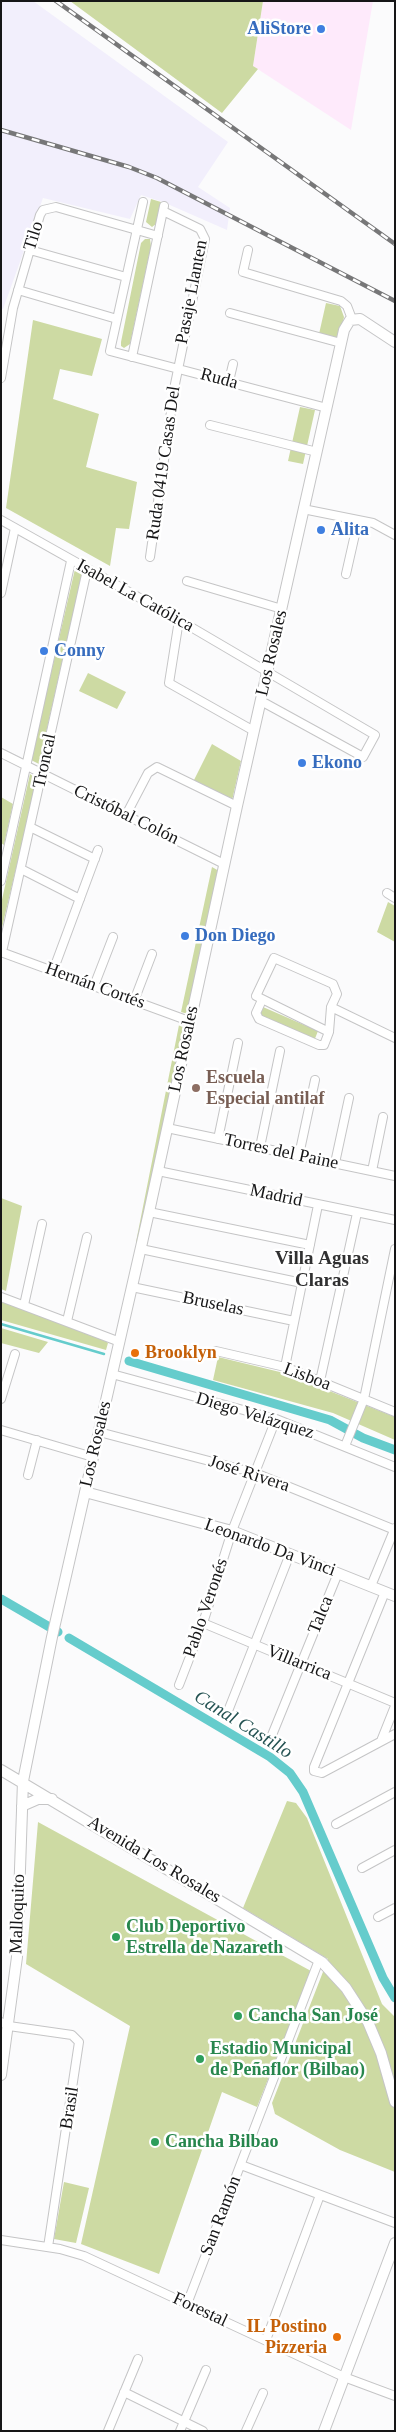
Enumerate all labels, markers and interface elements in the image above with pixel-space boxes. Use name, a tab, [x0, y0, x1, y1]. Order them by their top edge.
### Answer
place label: AliStore	[247, 18, 311, 40]
marker: AliStore	[315, 23, 327, 35]
street label: Tilo	[19, 219, 49, 253]
street label: Pasaje Llanten	[171, 238, 213, 346]
street label: Ruda	[198, 364, 240, 394]
street label: Ruda 0419 Casas Del	[142, 385, 186, 541]
place label: Alita	[331, 519, 369, 541]
marker: Alita	[315, 524, 327, 536]
street label: Isabel La Católica	[73, 555, 197, 637]
street label: Los Rosales	[252, 608, 292, 698]
place label: Conny	[54, 640, 105, 662]
marker: Conny	[38, 645, 50, 657]
street label: Troncal	[29, 732, 61, 790]
place label: Ekono	[312, 752, 362, 774]
marker: Ekono	[296, 757, 308, 769]
street label: Cristóbal Colón	[70, 780, 182, 850]
place label: Don Diego	[195, 925, 275, 947]
marker: Don Diego	[179, 930, 191, 942]
street label: Hernán Cortés	[42, 958, 148, 1014]
street label: Los Rosales	[164, 1004, 204, 1094]
place label: Escuela Especial antilaf	[206, 1067, 325, 1110]
marker: Escuela Especial antilaf	[190, 1082, 202, 1094]
street label: Torres del Paine	[222, 1129, 340, 1175]
street label: Madrid	[248, 1180, 304, 1212]
district label: Villa Aguas Claras	[275, 1248, 369, 1292]
street label: Bruselas	[180, 1287, 246, 1321]
place label: Brooklyn	[145, 1342, 217, 1364]
marker: Brooklyn	[129, 1347, 141, 1359]
street label: Lisboa	[280, 1358, 334, 1396]
street label: Diego Velázquez	[193, 1388, 317, 1444]
street label: Los Rosales	[76, 1399, 116, 1489]
street label: José Rivera	[206, 1451, 292, 1497]
street label: Leonardo Da Vinci	[202, 1514, 338, 1582]
street label: Pablo Veronés	[179, 1556, 233, 1660]
street label: Talca	[304, 1593, 338, 1637]
street label: Villarrica	[263, 1640, 335, 1686]
water label: Canal Castillo	[190, 1686, 296, 1764]
street label: Avenida Los Rosales	[83, 1812, 225, 1908]
street label: Malloquito	[6, 1874, 30, 1954]
place label: Club Deportivo Estrella de Nazareth	[126, 1916, 283, 1958]
marker: Club Deportivo Estrella de Nazareth	[110, 1931, 122, 1943]
place label: Cancha San José	[248, 2005, 378, 2027]
marker: Cancha San José	[232, 2010, 244, 2022]
place label: Estadio Municipal de Peñaflor (Bilbao)	[210, 2038, 365, 2080]
marker: Estadio Municipal de Peñaflor (Bilbao)	[194, 2053, 206, 2065]
street label: Brasil	[56, 2085, 84, 2131]
place label: Cancha Bilbao	[165, 2131, 279, 2153]
marker: Cancha Bilbao	[149, 2136, 161, 2148]
street label: San Ramón	[196, 2173, 246, 2259]
street label: Forestal	[169, 2288, 231, 2332]
place label: IL Postino Pizzeria	[246, 2316, 327, 2358]
marker: IL Postino Pizzeria	[331, 2331, 343, 2343]

